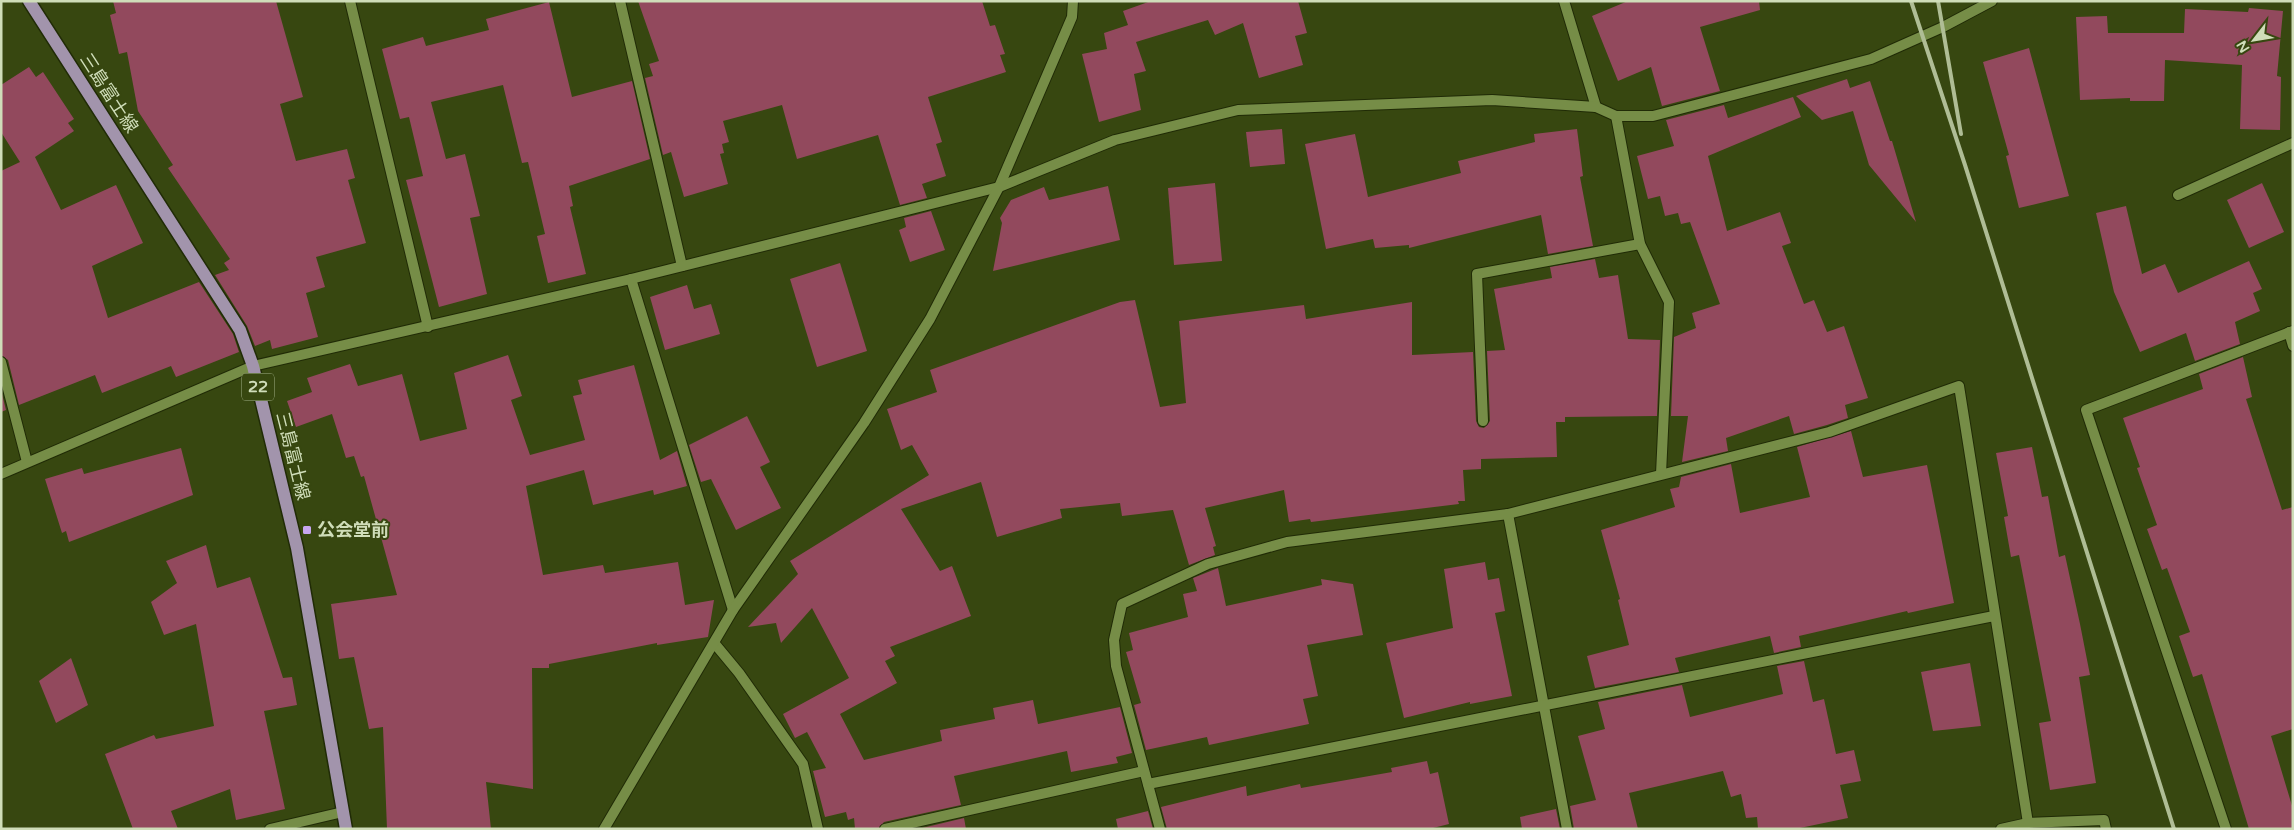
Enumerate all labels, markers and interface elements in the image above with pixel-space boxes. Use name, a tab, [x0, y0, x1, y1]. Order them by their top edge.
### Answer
north arrow	[2229, 15, 2279, 65]
text: N	[2233, 37, 2253, 56]
street label: 三島富士線	[75, 49, 143, 137]
road number: 22	[242, 374, 274, 401]
street label: 三島富士線	[271, 410, 315, 502]
place label: 公会堂前	[317, 519, 389, 541]
marker: 公会堂前	[301, 524, 313, 536]

